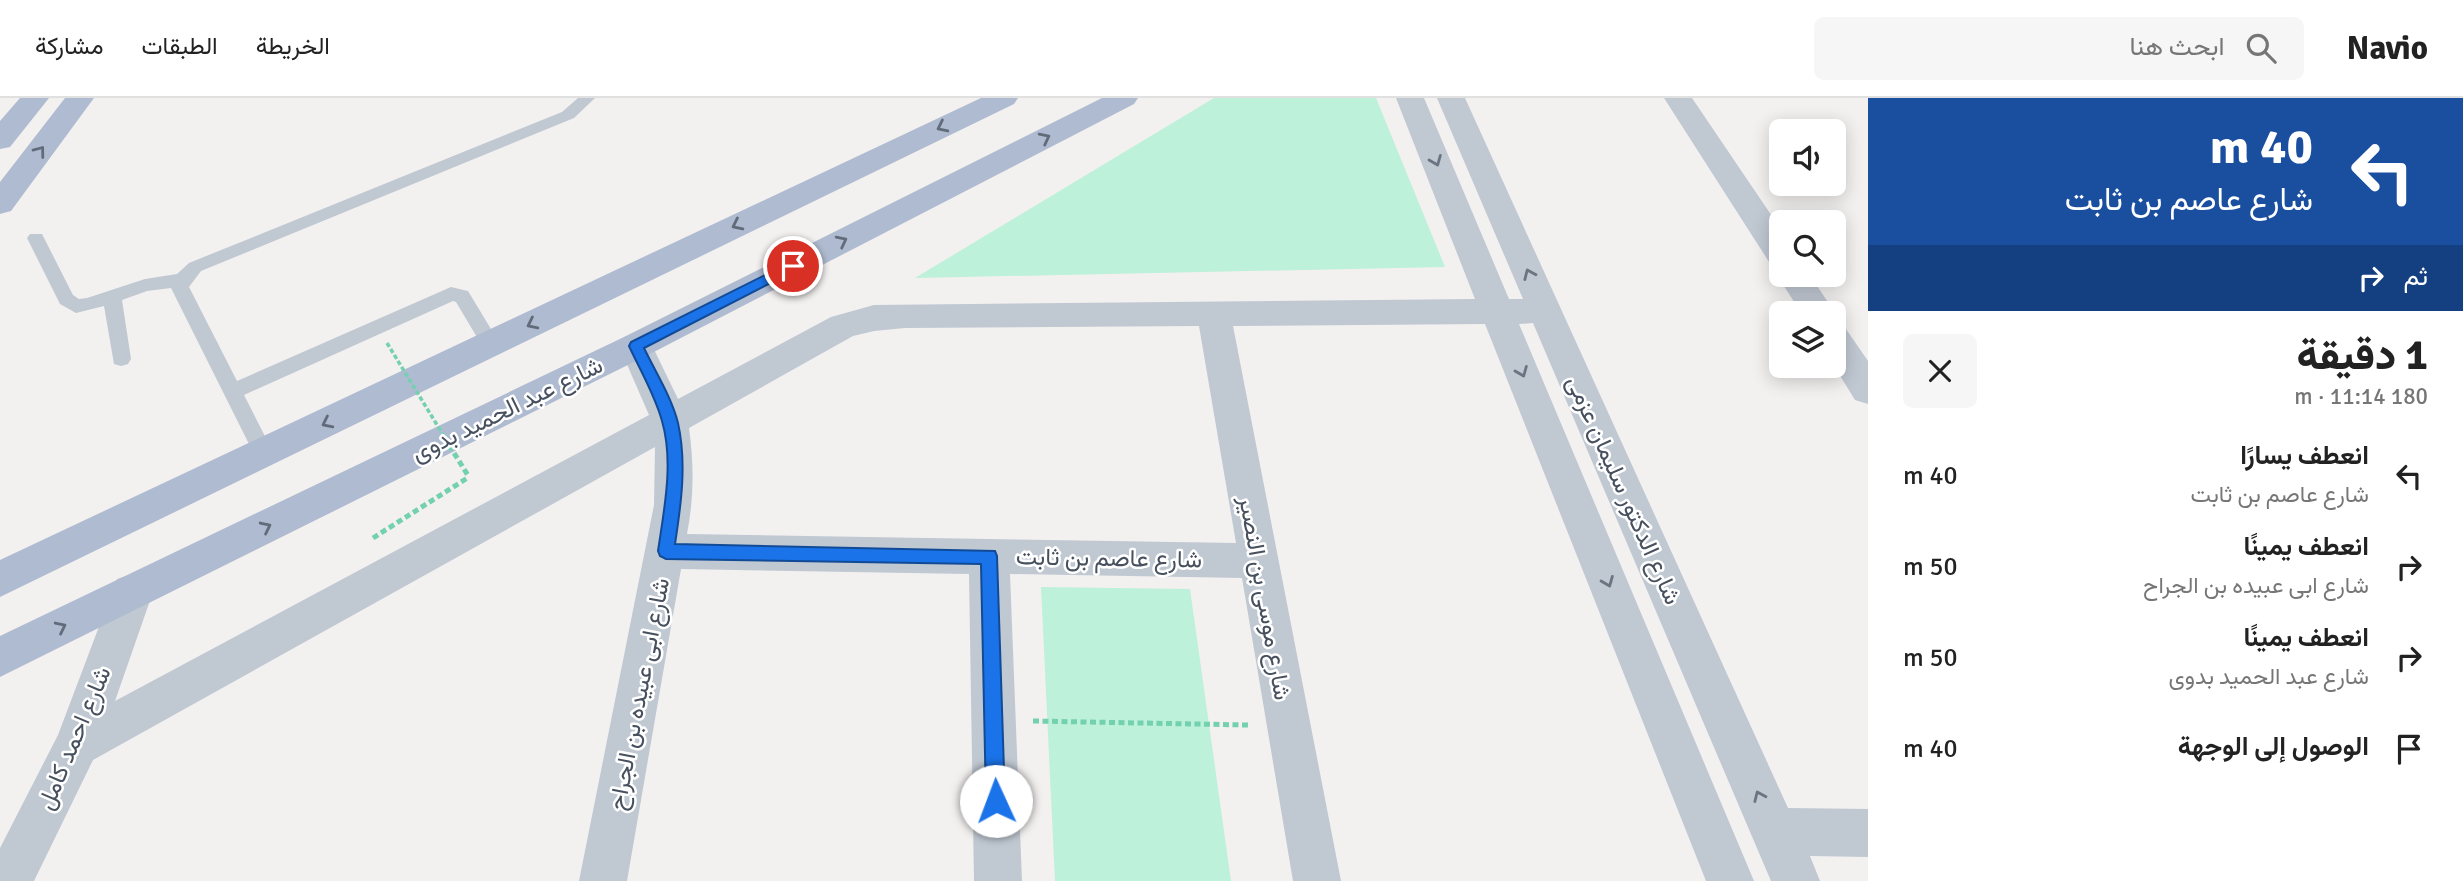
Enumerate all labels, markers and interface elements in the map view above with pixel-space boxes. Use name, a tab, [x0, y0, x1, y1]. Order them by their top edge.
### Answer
search box	[1814, 17, 2304, 80]
text: Navio	[2346, 28, 2428, 69]
icon: search	[2242, 29, 2280, 67]
text: مشاركة	[35, 31, 103, 61]
text: الطبقات	[141, 31, 218, 61]
text: الخريطة	[256, 31, 330, 61]
text: ابحث هنا	[2130, 31, 2224, 63]
text: 40 m	[2210, 117, 2313, 177]
one-way arrow	[937, 119, 949, 133]
map controls	[1769, 119, 1846, 378]
button: sound	[1769, 119, 1846, 196]
icon: left	[2337, 126, 2428, 217]
one-way arrow	[1038, 132, 1050, 146]
one-way arrow	[32, 146, 44, 159]
one-way arrow	[1427, 155, 1441, 167]
text: شارع عاصم بن ثابت	[2065, 180, 2313, 219]
button: search	[1769, 210, 1846, 287]
one-way arrow	[732, 217, 744, 231]
one-way arrow	[835, 235, 847, 249]
pin	[763, 236, 823, 296]
icon: arrive	[774, 247, 812, 285]
icon: right	[2352, 259, 2390, 297]
text: ثم	[2404, 261, 2428, 293]
one-way arrow	[1523, 269, 1537, 281]
button: layers	[1769, 301, 1846, 378]
one-way arrow	[527, 316, 539, 330]
text: 1 دقيقة	[2297, 330, 2428, 381]
button: close	[1903, 334, 1977, 408]
street label: شارع عبد الحميد بدوى	[406, 350, 608, 469]
one-way arrow	[1513, 365, 1527, 377]
street label: شارع الدكتور سليمان عزمى	[1559, 371, 1688, 610]
text: 180 m · 11:14	[2294, 382, 2428, 411]
one-way arrow	[322, 415, 334, 429]
text: انعطف يسارًا	[2240, 440, 2369, 472]
icon: left	[2390, 457, 2428, 495]
text: 40 m	[1903, 460, 1958, 492]
text: شارع عاصم بن ثابت	[2191, 480, 2369, 509]
street label: شارع موسى بن النصير	[1231, 493, 1298, 702]
one-way arrow	[259, 521, 271, 535]
text: انعطف يمينًا	[2243, 531, 2369, 563]
street label: شارع عاصم بن ثابت	[1016, 541, 1202, 576]
icon: right	[2390, 548, 2428, 586]
text: 50 m	[1903, 551, 1958, 583]
text: شارع ابى عبيده بن الجراح	[2143, 571, 2369, 600]
street label: شارع ابى عبيده بن الجراح	[602, 575, 677, 813]
one-way arrow	[1599, 576, 1613, 588]
one-way arrow	[54, 622, 66, 636]
text: انعطف يمينًا	[2243, 622, 2369, 654]
icon: right	[2390, 639, 2428, 677]
text: 50 m	[1903, 642, 1958, 674]
street label: شارع احمد كامل	[30, 662, 119, 815]
text: شارع عبد الحميد بدوى	[2169, 662, 2369, 691]
icon: arrive	[2390, 730, 2428, 768]
text: الوصول إلى الوجهة	[2178, 731, 2369, 763]
text: 40 m	[1903, 733, 1958, 765]
position arrow	[959, 764, 1033, 838]
one-way arrow	[1753, 791, 1767, 803]

